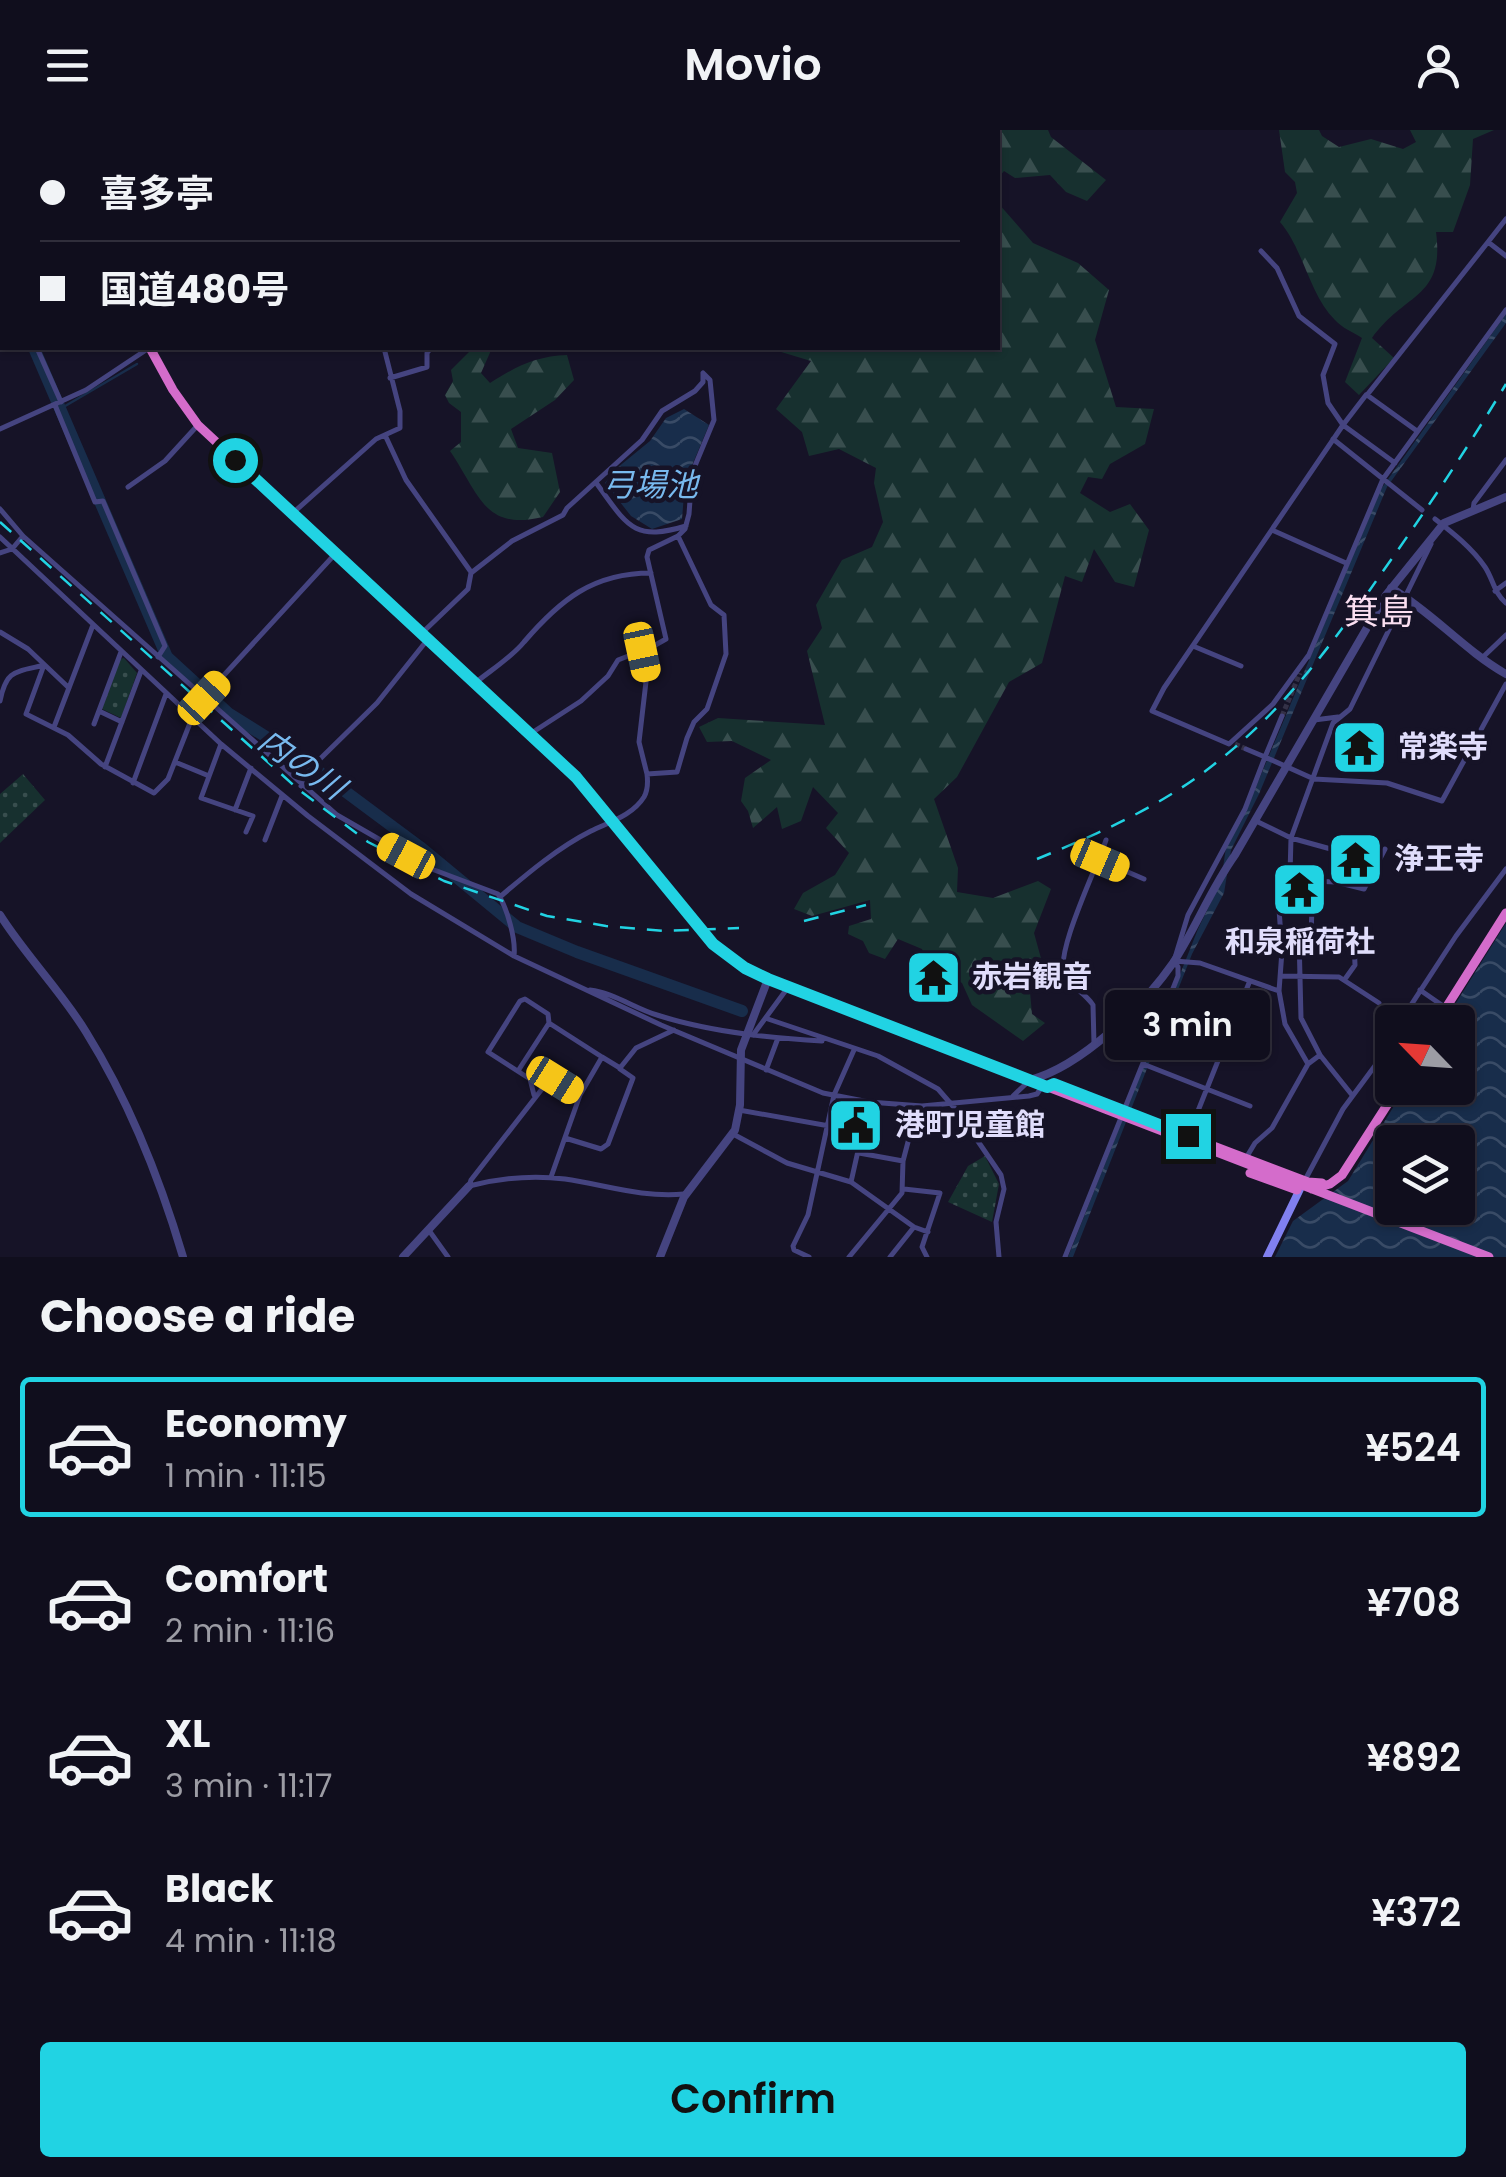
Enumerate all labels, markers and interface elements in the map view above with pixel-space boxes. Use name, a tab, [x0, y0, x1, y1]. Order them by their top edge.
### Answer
text: Movio	[684, 33, 822, 96]
icon: menu	[40, 38, 95, 93]
icon: person	[1411, 38, 1466, 93]
text: 喜多亭	[100, 167, 214, 220]
text: 国道480号	[100, 263, 289, 316]
route start	[213, 438, 258, 483]
water label: 弓場池	[602, 462, 701, 507]
district label: 箕島	[1344, 587, 1414, 636]
car	[621, 620, 663, 684]
car	[173, 666, 235, 730]
temple icon: 常楽寺	[1329, 717, 1389, 777]
water label: 内の川	[250, 718, 357, 811]
place label: 常楽寺	[1398, 725, 1488, 768]
car	[372, 829, 440, 883]
temple icon: 浄王寺	[1325, 829, 1385, 889]
car	[1067, 834, 1133, 886]
place label: 浄王寺	[1394, 837, 1484, 880]
temple icon: 和泉稲荷社	[1270, 859, 1330, 919]
place label: 和泉稲荷社	[1225, 920, 1375, 963]
temple icon: 赤岩観音	[903, 947, 963, 1007]
place label: 赤岩観音	[972, 955, 1092, 998]
callout: 3 min	[1106, 991, 1270, 1061]
text: 3 min	[1142, 1002, 1233, 1047]
north arrow	[1375, 1005, 1475, 1105]
map controls	[1375, 1005, 1475, 1225]
car	[522, 1051, 588, 1109]
public building icon: 港町児童館	[826, 1095, 886, 1155]
place label: 港町児童館	[895, 1103, 1045, 1146]
route end	[1166, 1114, 1211, 1159]
button: layers	[1375, 1125, 1475, 1225]
text: Choose a ride	[40, 1285, 355, 1348]
text: Economy	[165, 1397, 347, 1450]
icon: car	[45, 1402, 135, 1492]
text: ¥524	[1365, 1421, 1461, 1474]
text: 1 min · 11:15	[165, 1453, 327, 1498]
text: Comfort	[165, 1552, 328, 1605]
icon: car	[45, 1557, 135, 1647]
text: ¥708	[1367, 1576, 1461, 1629]
text: 2 min · 11:16	[165, 1608, 335, 1653]
text: XL	[165, 1707, 210, 1760]
icon: car	[45, 1712, 135, 1802]
text: ¥892	[1367, 1731, 1461, 1784]
text: 3 min · 11:17	[165, 1763, 333, 1808]
text: Black	[165, 1862, 274, 1915]
icon: car	[45, 1867, 135, 1957]
text: ¥372	[1371, 1886, 1461, 1939]
text: 4 min · 11:18	[165, 1918, 337, 1963]
button: Confirm	[40, 2042, 1466, 2157]

